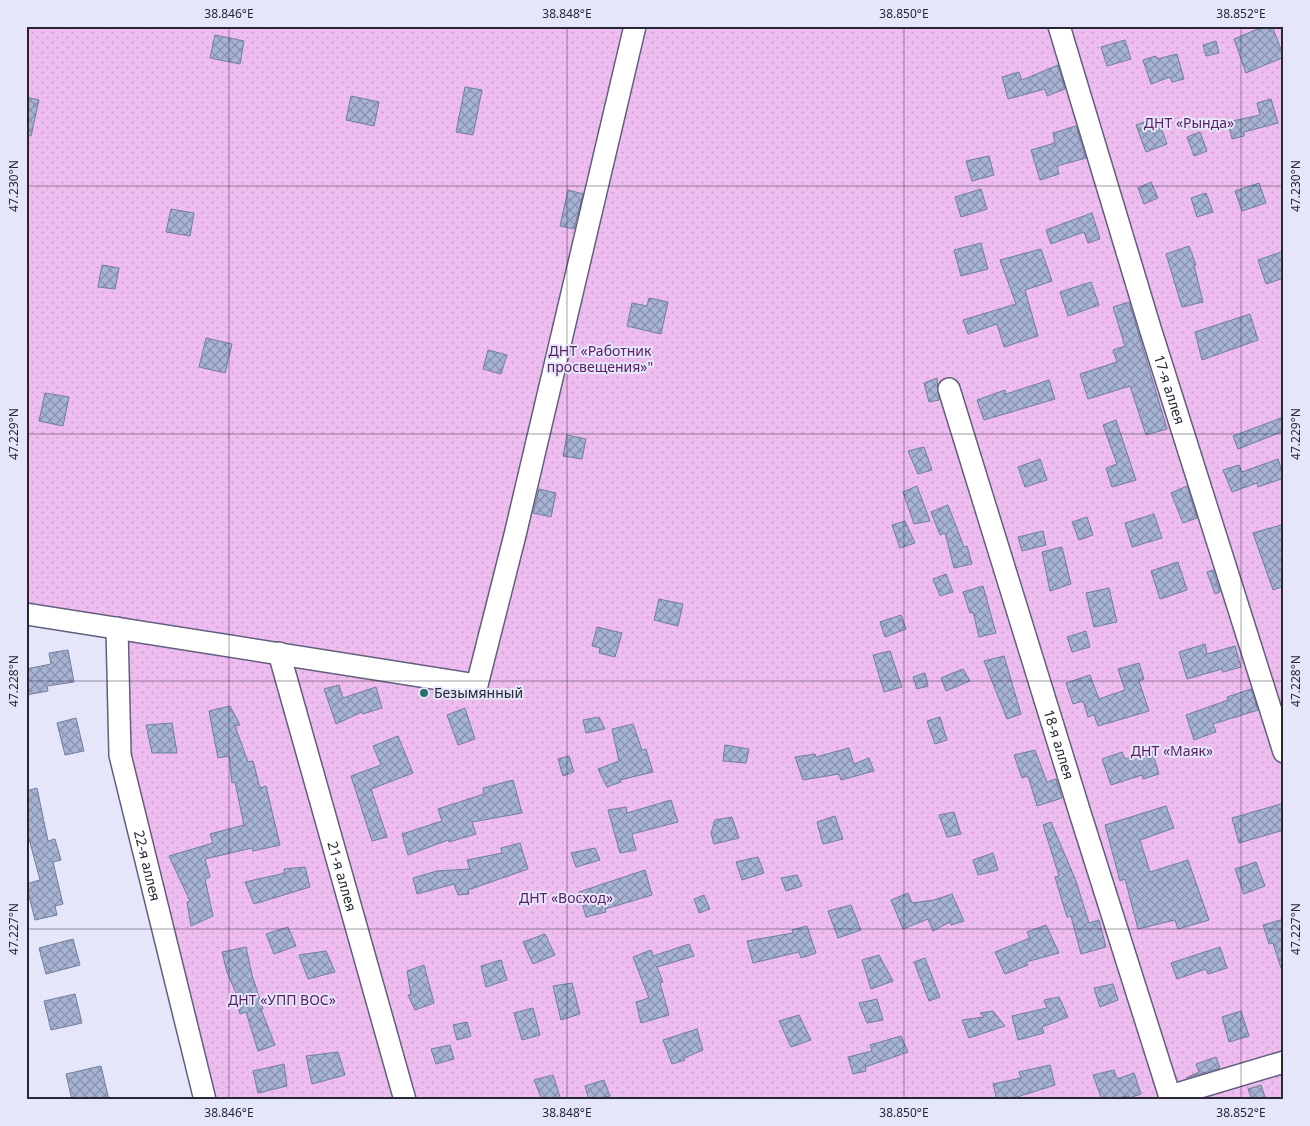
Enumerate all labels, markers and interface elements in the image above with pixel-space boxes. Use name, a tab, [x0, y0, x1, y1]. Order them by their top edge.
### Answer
text: 38.846°E	[204, 5, 254, 22]
text: 38.848°E	[542, 5, 592, 22]
text: 38.850°E	[879, 5, 929, 22]
text: 38.852°E	[1216, 5, 1266, 22]
park label: ДНТ «Рында»	[1144, 113, 1234, 132]
text: 47.230°N	[5, 160, 22, 212]
text: 47.230°N	[1287, 160, 1304, 212]
park label: ДНТ «Работник просвещения»"	[547, 341, 653, 376]
street label: 17-я аллея	[1150, 352, 1190, 427]
text: 47.229°N	[5, 408, 22, 460]
text: 47.229°N	[1287, 408, 1304, 460]
text: 47.228°N	[5, 655, 22, 707]
text: 47.228°N	[1287, 655, 1304, 707]
place label: Безымянный	[434, 683, 523, 702]
marker: Безымянный	[418, 687, 430, 699]
street label: 18-я аллея	[1040, 707, 1079, 782]
park label: ДНТ «Маяк»	[1131, 741, 1213, 760]
street label: 22-я аллея	[130, 828, 166, 903]
street label: 21-я аллея	[323, 839, 361, 913]
park label: ДНТ «Восход»	[519, 888, 613, 907]
text: 47.227°N	[5, 903, 22, 955]
text: 47.227°N	[1287, 903, 1304, 955]
park label: ДНТ «УПП ВОС»	[228, 990, 336, 1009]
text: 38.846°E	[204, 1104, 254, 1121]
text: 38.848°E	[542, 1104, 592, 1121]
text: 38.850°E	[879, 1104, 929, 1121]
text: 38.852°E	[1216, 1104, 1266, 1121]

